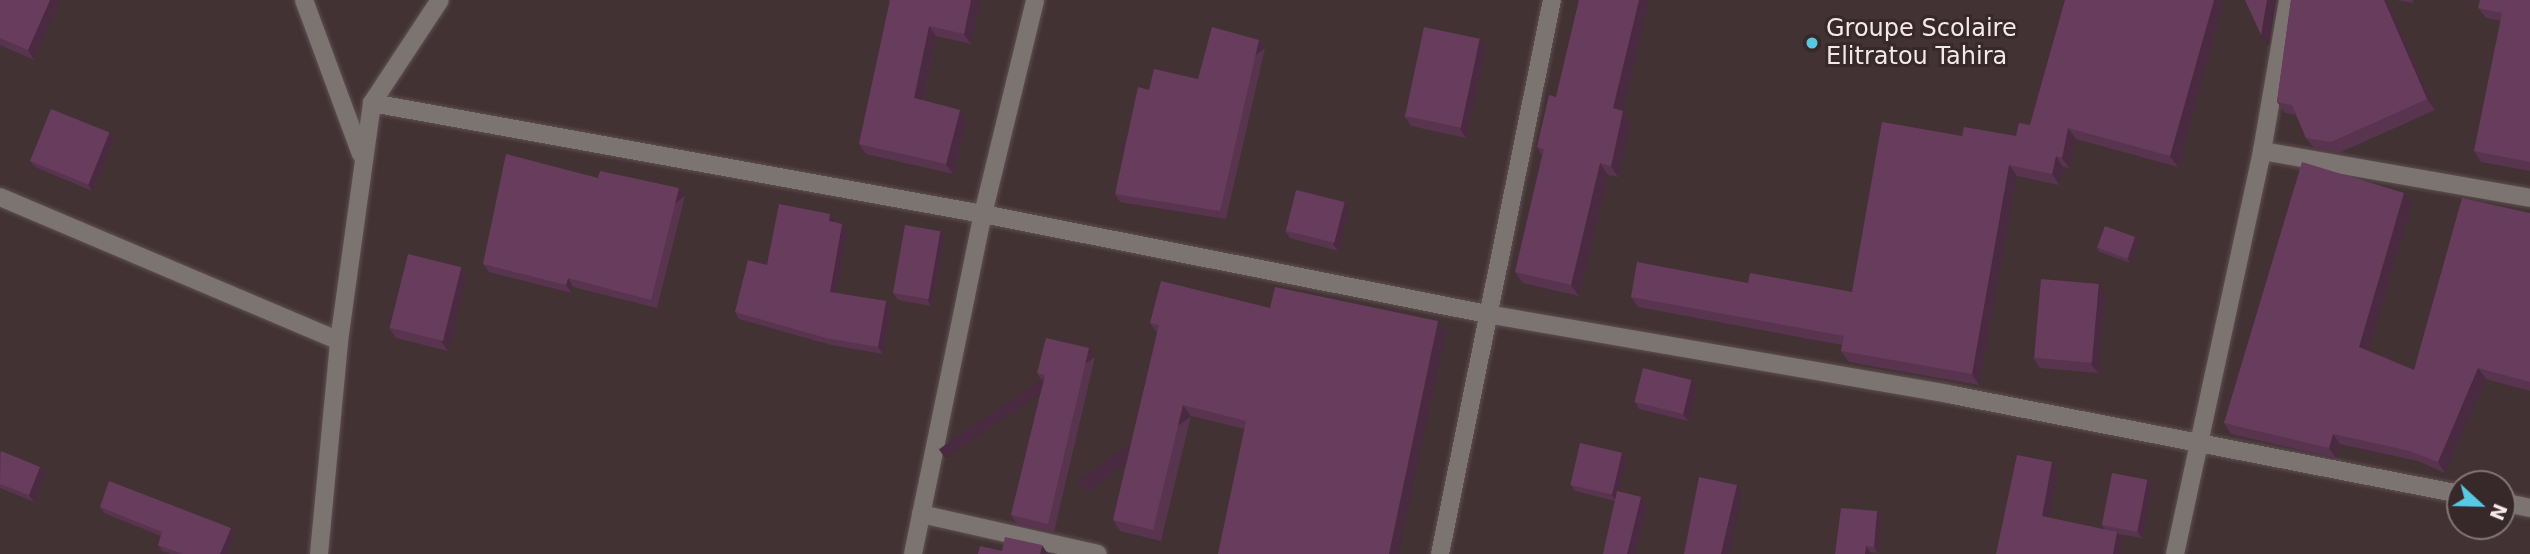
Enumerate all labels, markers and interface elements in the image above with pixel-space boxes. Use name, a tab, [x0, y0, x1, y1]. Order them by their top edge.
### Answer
place label: Groupe Scolaire Elitratou Tahira	[1826, 15, 2017, 71]
marker: Groupe Scolaire Elitratou Tahira	[1804, 35, 1820, 51]
north arrow	[2446, 470, 2516, 540]
text: N	[2485, 501, 2512, 524]

